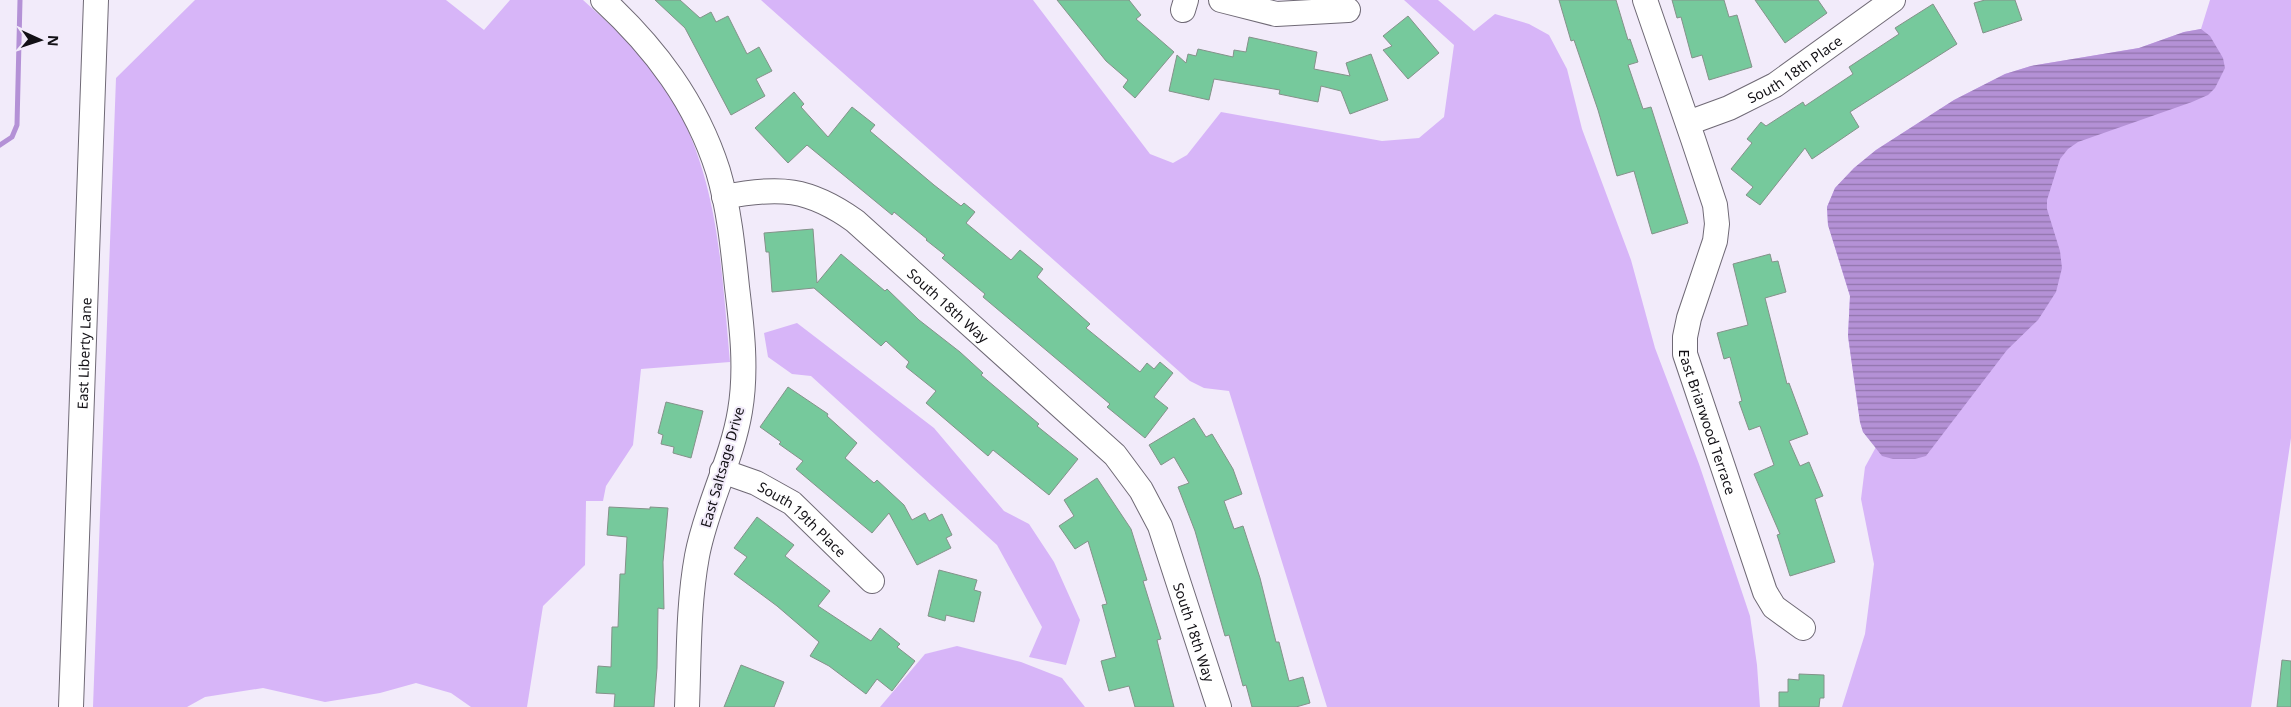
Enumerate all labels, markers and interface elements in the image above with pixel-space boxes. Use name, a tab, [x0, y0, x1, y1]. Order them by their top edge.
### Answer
north arrow	[15, 15, 65, 65]
street label: South 18th Place	[1744, 30, 1846, 107]
text: N	[44, 35, 63, 47]
street label: South 18th Way	[904, 263, 994, 347]
street label: East Liberty Lane	[72, 297, 95, 410]
street label: East Briarwood Terrace	[1676, 349, 1741, 497]
street label: East Saltsage Drive	[696, 404, 748, 529]
street label: South 19th Place	[755, 477, 851, 561]
street label: South 18th Way	[1170, 580, 1220, 685]

